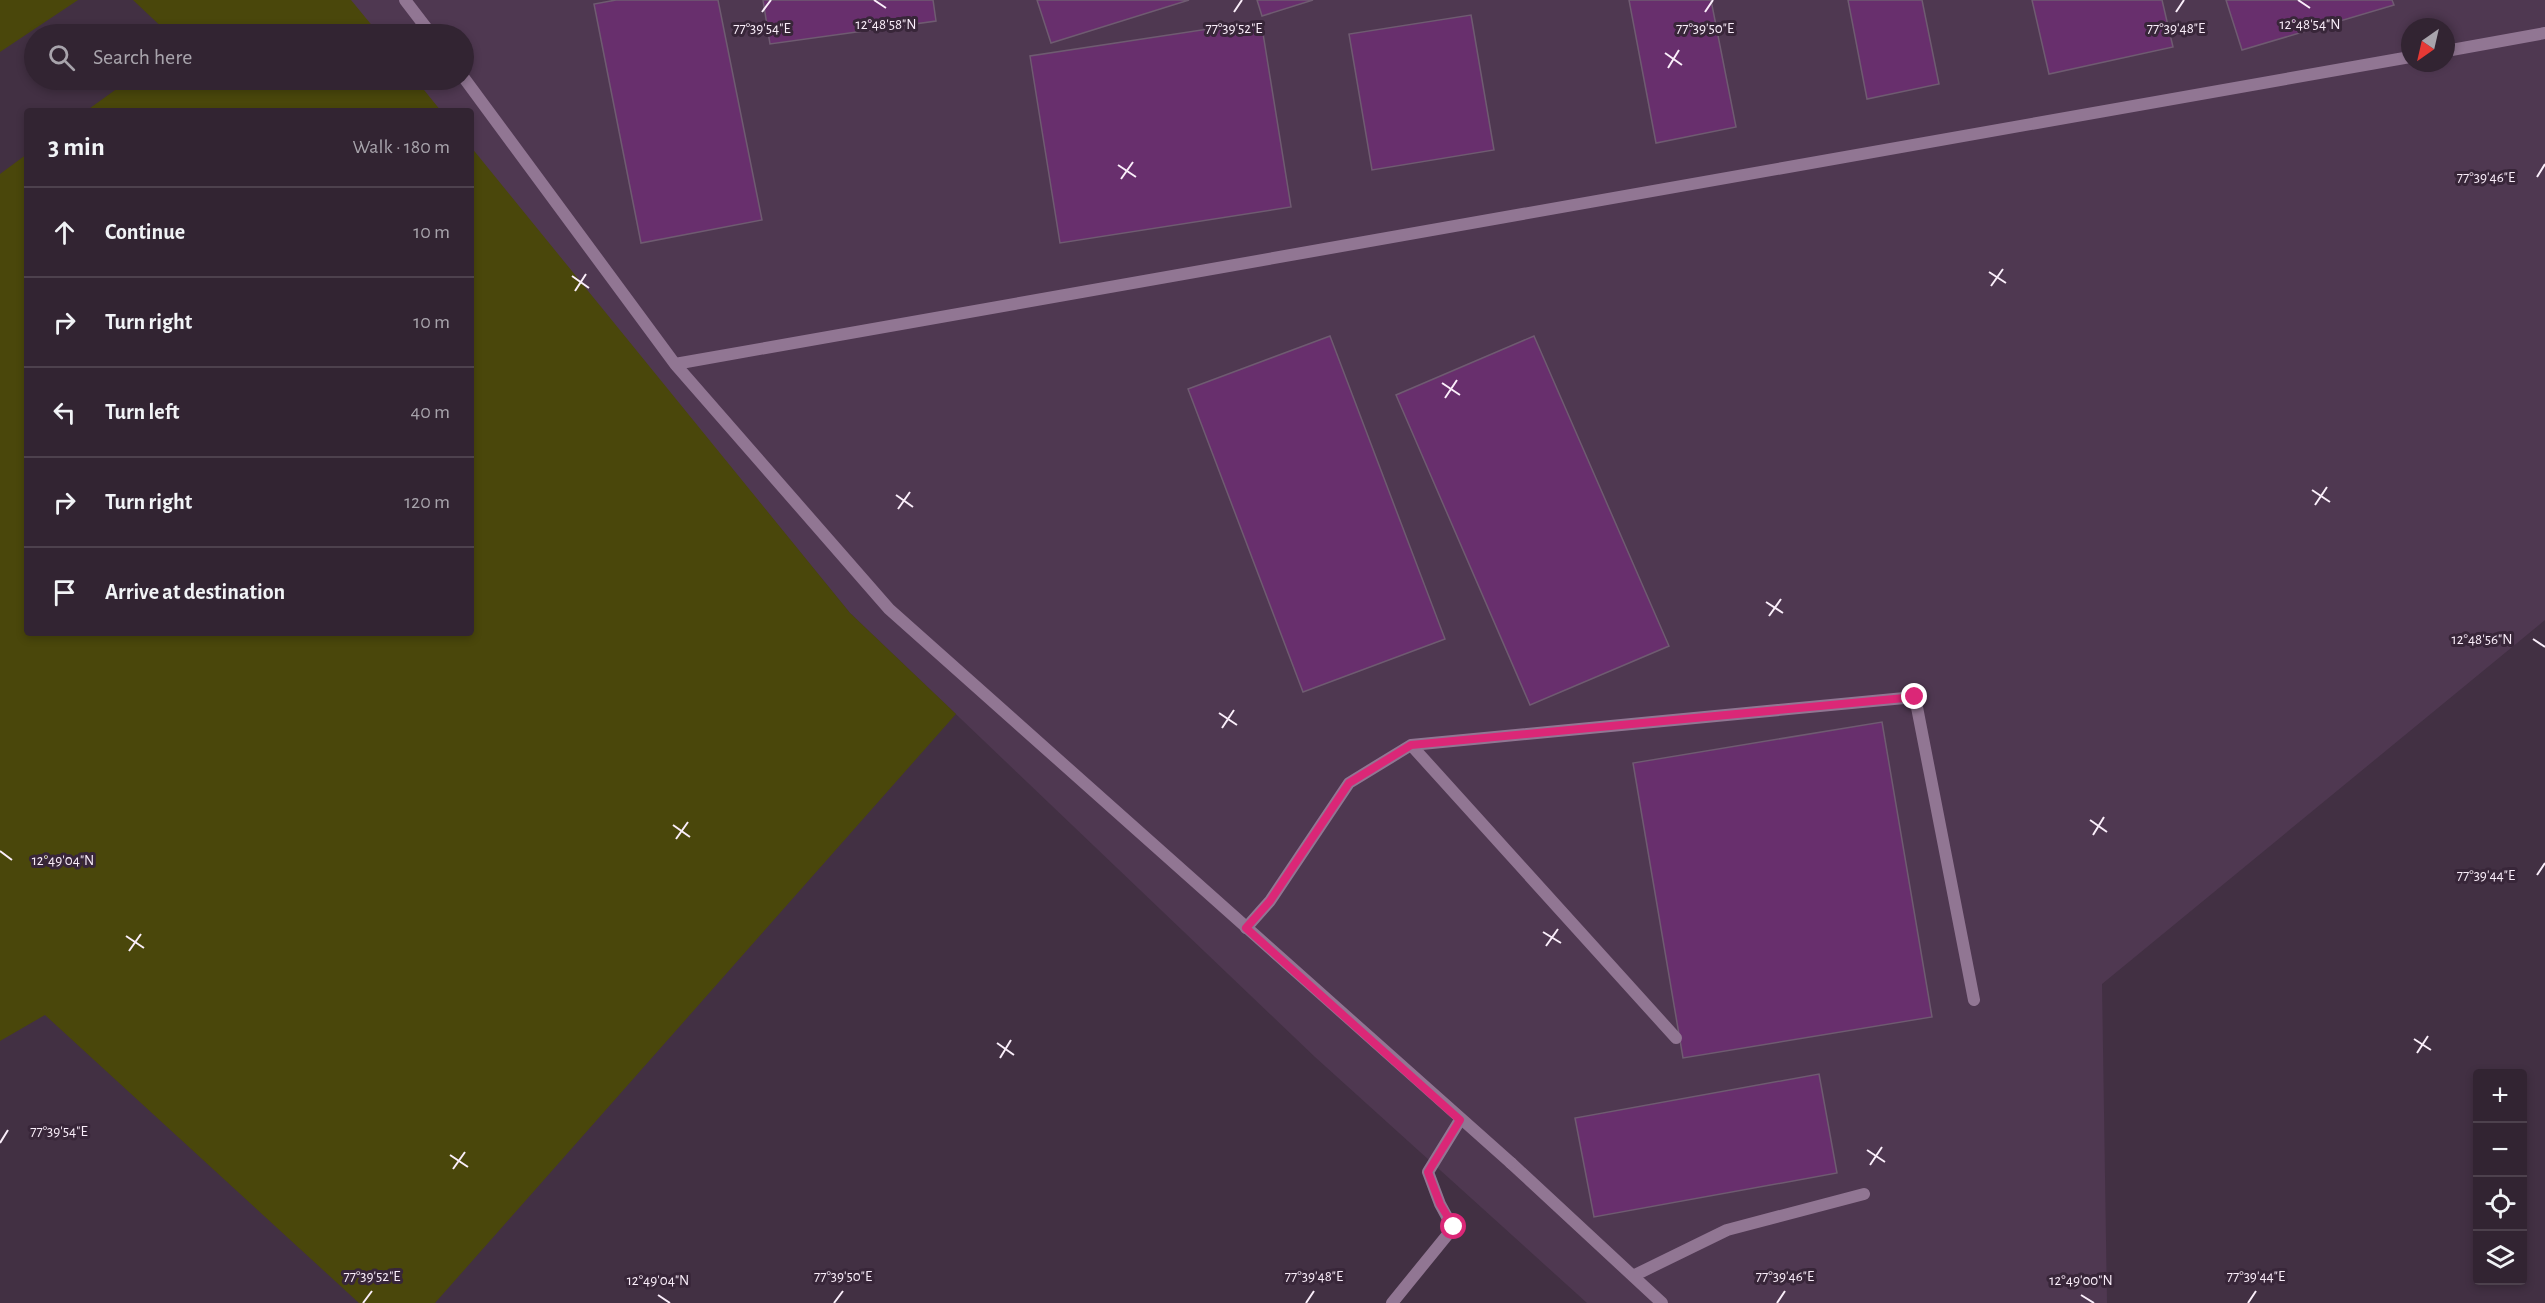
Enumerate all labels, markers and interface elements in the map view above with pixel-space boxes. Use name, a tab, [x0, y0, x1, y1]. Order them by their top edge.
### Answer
text: 12°48'58"N	[855, 17, 917, 32]
text: 12°48'54"N	[2279, 17, 2341, 32]
north arrow	[2401, 18, 2455, 72]
text: 77°39'54"E	[733, 21, 791, 36]
text: 77°39'52"E	[1205, 21, 1263, 36]
text: 77°39'50"E	[1676, 21, 1734, 36]
text: 77°39'48"E	[2147, 21, 2205, 36]
search box	[24, 24, 474, 90]
icon: search	[45, 41, 78, 74]
text: Search here	[93, 46, 192, 68]
text: 3 min	[48, 134, 105, 160]
text: Walk · 180 m	[353, 137, 450, 157]
text: 77°39'46"E	[2457, 170, 2515, 185]
icon: ahead	[48, 216, 81, 249]
text: Continue	[105, 221, 185, 243]
text: 10 m	[413, 222, 450, 242]
icon: right	[48, 306, 81, 339]
text: Turn right	[105, 311, 192, 333]
text: 10 m	[413, 312, 450, 332]
icon: left	[48, 396, 81, 429]
text: Turn left	[105, 401, 179, 423]
text: 40 m	[411, 402, 450, 422]
icon: right	[48, 486, 81, 519]
text: Turn right	[105, 491, 192, 513]
text: 120 m	[404, 492, 450, 512]
icon: arrive	[48, 576, 81, 609]
text: Arrive at destination	[105, 581, 285, 603]
text: 12°48'56"N	[2452, 632, 2512, 647]
route end	[1901, 683, 1927, 709]
text: 12°49'04"N	[32, 853, 94, 868]
text: 77°39'44"E	[2457, 868, 2515, 883]
map controls	[2473, 1069, 2527, 1285]
button: +	[2473, 1069, 2527, 1123]
button: −	[2473, 1123, 2527, 1177]
text: 77°39'54"E	[30, 1124, 88, 1139]
button: locate	[2473, 1177, 2527, 1231]
route start	[1440, 1213, 1466, 1239]
button: layers	[2473, 1231, 2527, 1285]
text: 77°39'52"E	[343, 1269, 401, 1284]
text: 77°39'50"E	[814, 1269, 872, 1284]
text: 77°39'48"E	[1285, 1269, 1343, 1284]
text: 77°39'46"E	[1756, 1269, 1814, 1284]
text: 77°39'44"E	[2227, 1269, 2285, 1284]
text: 12°49'04"N	[627, 1273, 689, 1288]
text: 12°49'00"N	[2049, 1273, 2113, 1288]

